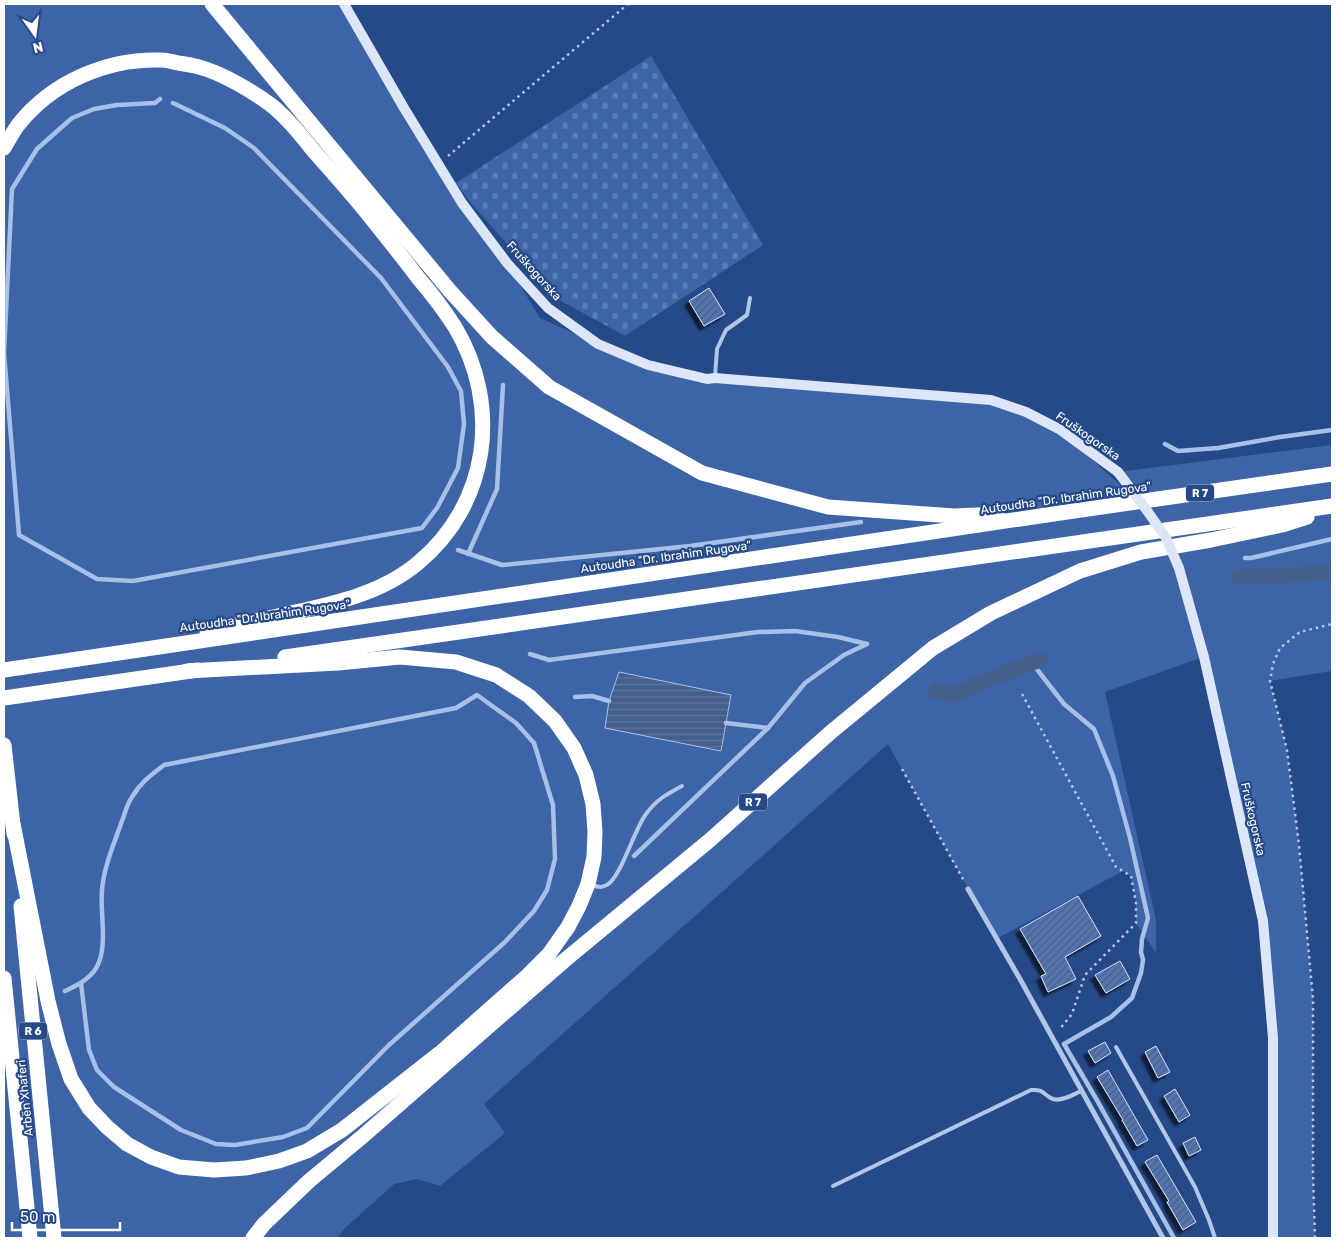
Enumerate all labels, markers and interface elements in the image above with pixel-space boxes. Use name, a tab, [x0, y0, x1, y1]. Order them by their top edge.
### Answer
north arrow	[10, 10, 60, 60]
text: N	[31, 38, 45, 57]
street label: Fruškogorska	[504, 238, 564, 304]
street label: Fruškogorska	[1053, 409, 1123, 463]
street label: Autoudha "Dr. Ibrahim Rugova"	[980, 479, 1152, 517]
road number: R 7	[1186, 484, 1214, 502]
street label: Autoudha "Dr. Ibrahim Rugova"	[580, 538, 752, 576]
street label: Autoudha "Dr. Ibrahim Rugova"	[179, 597, 351, 635]
street label: Fruškogorska	[1238, 781, 1268, 857]
road number: R 7	[739, 794, 767, 810]
road number: R 6	[19, 1022, 47, 1040]
street label: Arbën Xhaferi	[14, 1059, 36, 1137]
scale bar	[12, 1200, 120, 1232]
text: 50 m	[20, 1208, 55, 1226]

